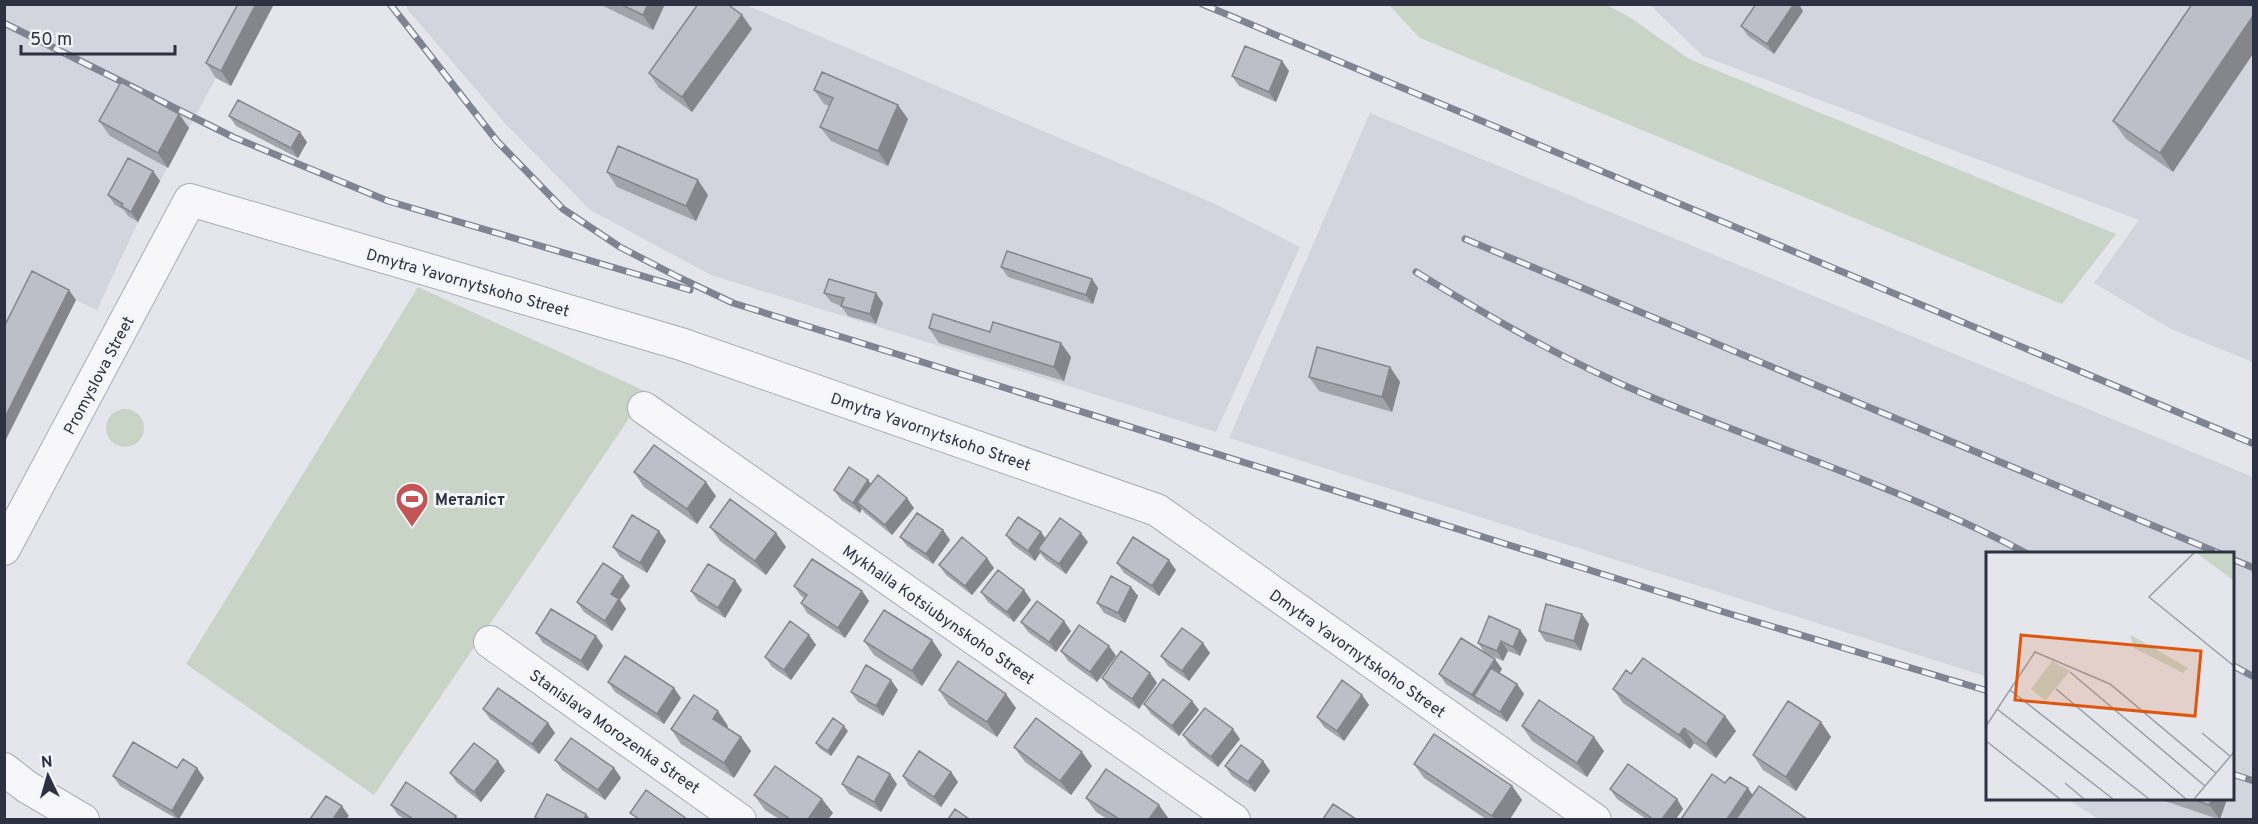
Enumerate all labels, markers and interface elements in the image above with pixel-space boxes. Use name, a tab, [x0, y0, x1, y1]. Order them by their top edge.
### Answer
scale bar	[21, 18, 176, 56]
text: 50 m	[30, 29, 72, 52]
street label: Dmytra Yavornytskoho Street	[364, 245, 571, 323]
street label: Promyslova Street	[60, 313, 139, 438]
street label: Dmytra Yavornytskoho Street	[828, 389, 1033, 477]
sports icon: Металіст	[394, 481, 430, 528]
place label: Металіст	[435, 491, 505, 511]
street label: Mykhaila Kotsiubynskoho Street	[838, 541, 1038, 690]
inset map	[1986, 552, 2234, 800]
street label: Dmytra Yavornytskoho Street	[1265, 586, 1449, 723]
street label: Stanislava Morozenka Street	[525, 666, 703, 799]
north arrow	[18, 746, 78, 806]
text: N	[40, 753, 53, 774]

